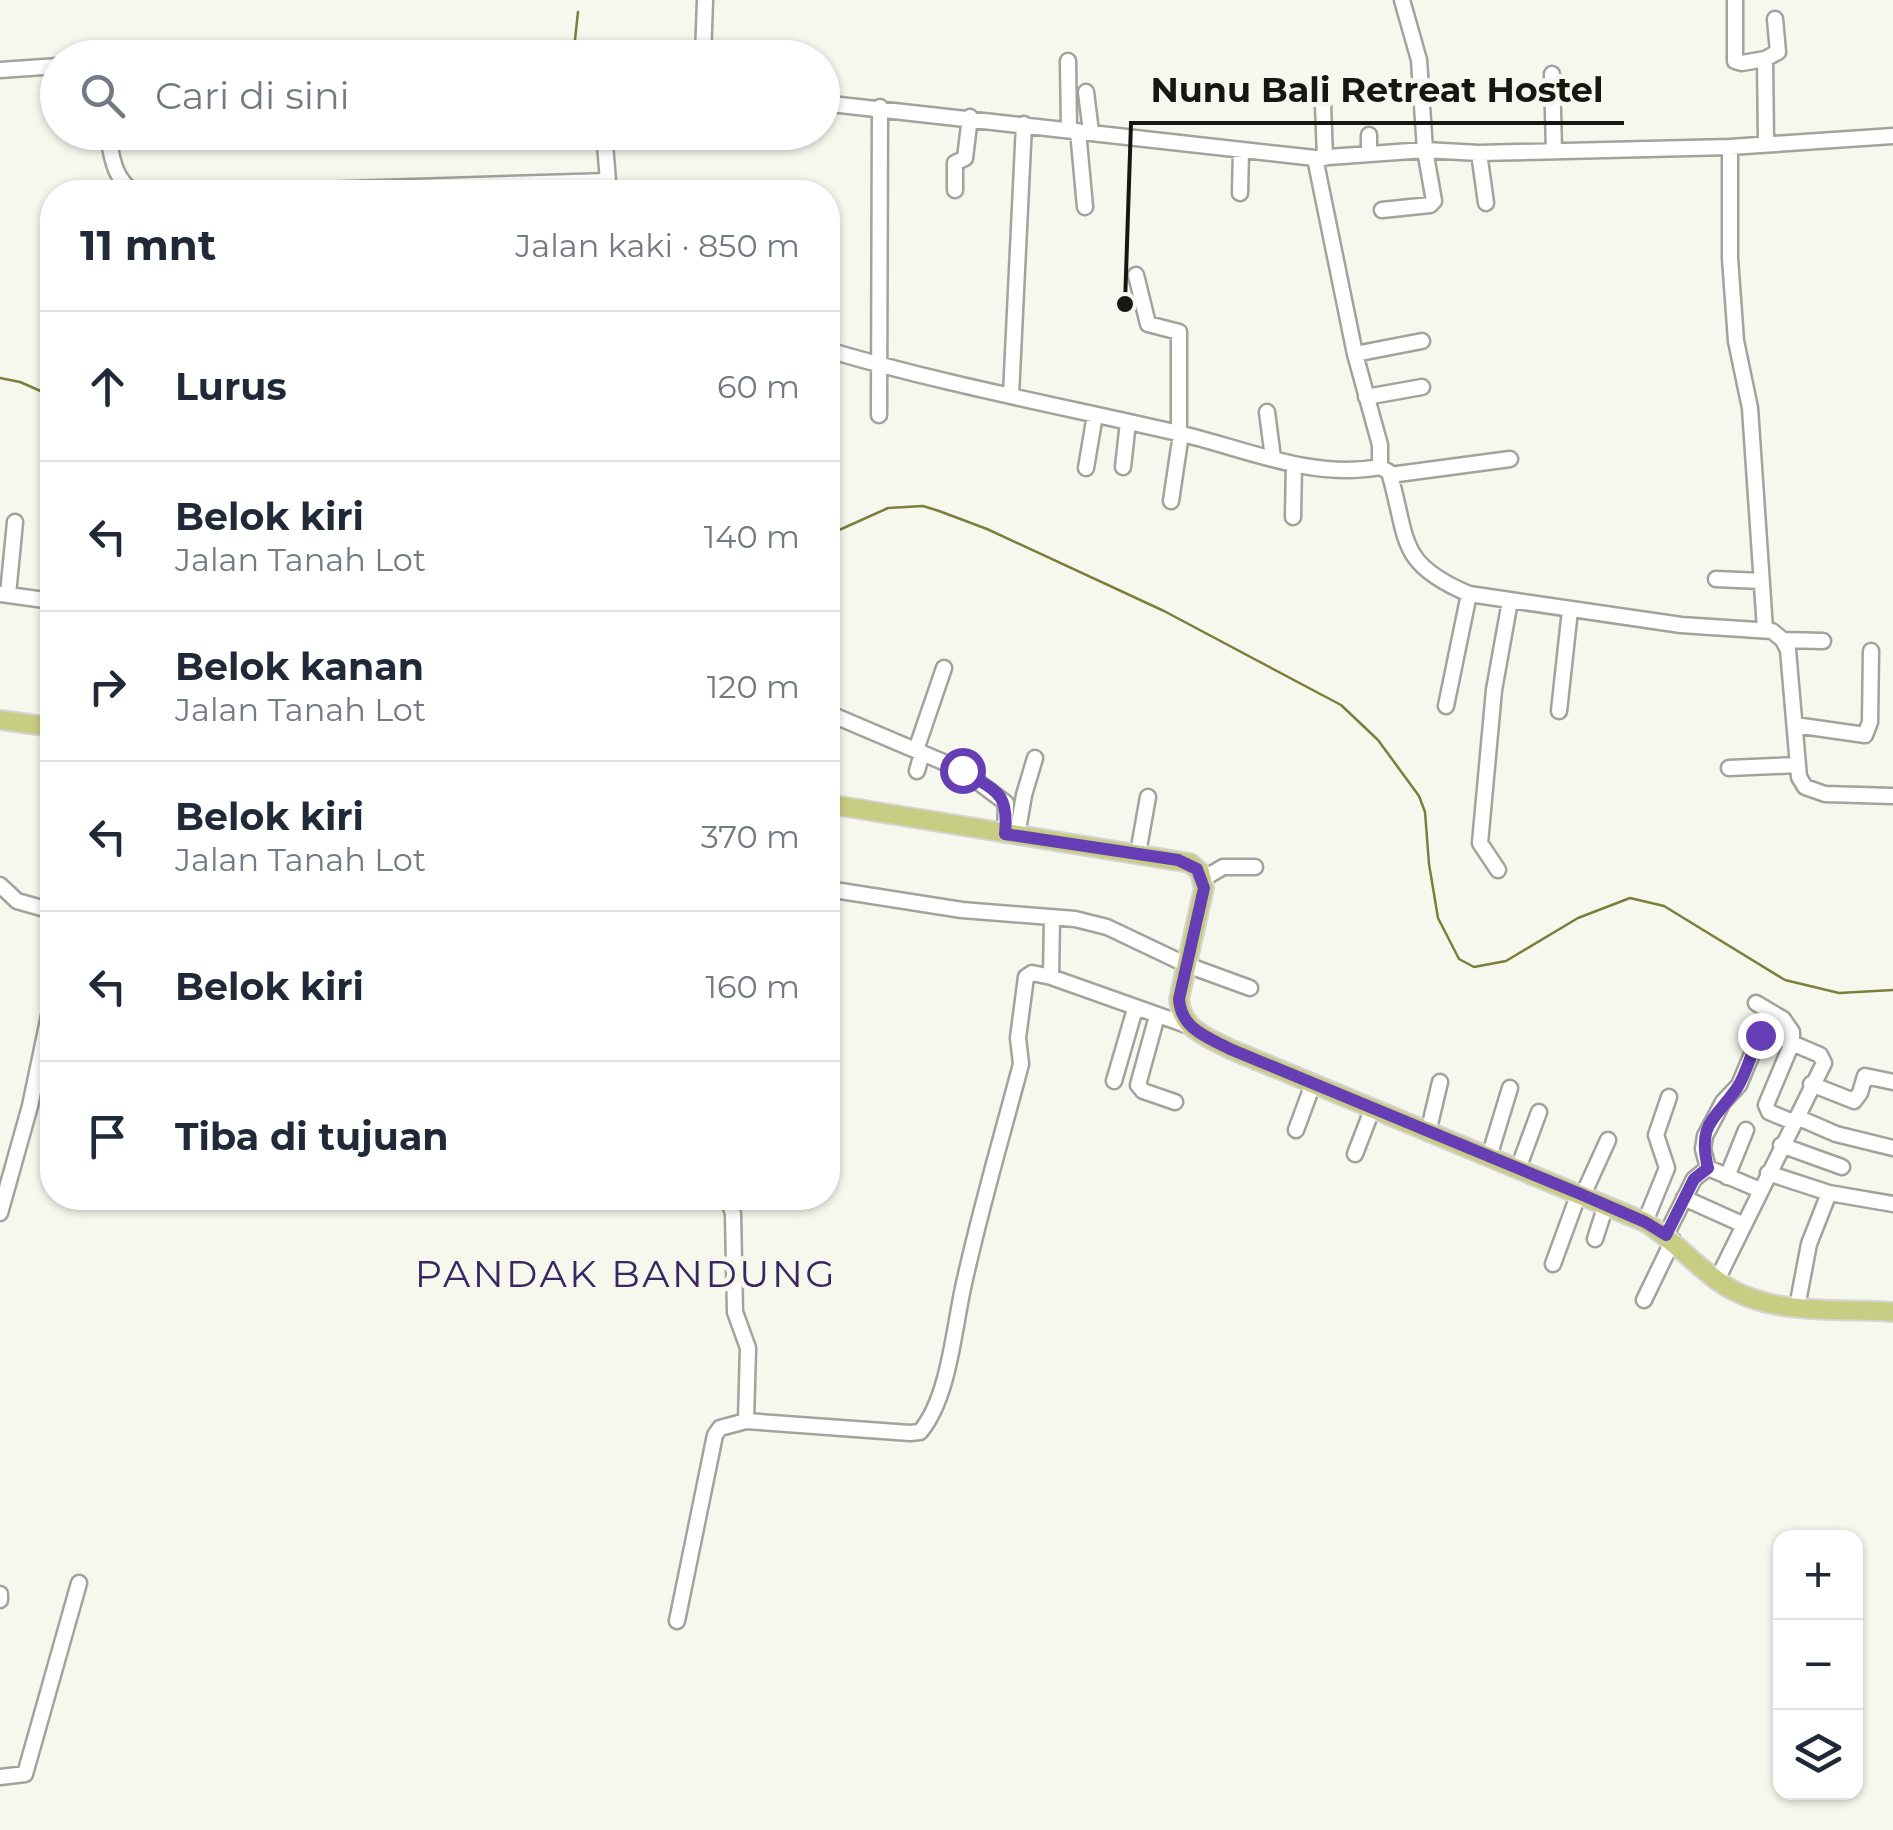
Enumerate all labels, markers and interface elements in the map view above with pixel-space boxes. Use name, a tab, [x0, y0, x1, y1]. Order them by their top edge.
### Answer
search box	[40, 40, 840, 150]
callout: Nunu Bali Retreat Hostel	[1131, 58, 1624, 123]
icon: search	[75, 68, 130, 123]
text: Nunu Bali Retreat Hostel	[1151, 68, 1603, 111]
text: Cari di sini	[155, 72, 350, 119]
text: 11 mnt	[80, 219, 216, 271]
text: Jalan kaki · 850 m	[515, 226, 800, 265]
icon: ahead	[80, 359, 135, 414]
text: Lurus	[175, 363, 287, 410]
text: 60 m	[717, 367, 800, 406]
text: Belok kiri	[175, 493, 364, 540]
icon: left	[80, 509, 135, 564]
text: 140 m	[704, 517, 800, 556]
text: Jalan Tanah Lot	[175, 540, 426, 579]
text: Belok kanan	[175, 643, 424, 690]
icon: right	[80, 659, 135, 714]
text: 120 m	[707, 667, 800, 706]
text: Jalan Tanah Lot	[175, 690, 426, 729]
route start	[940, 748, 986, 794]
text: Belok kiri	[175, 793, 364, 840]
icon: left	[80, 809, 135, 864]
text: 370 m	[701, 817, 800, 856]
text: Jalan Tanah Lot	[175, 840, 426, 879]
icon: left	[80, 959, 135, 1014]
text: Belok kiri	[175, 963, 364, 1010]
text: 160 m	[705, 967, 800, 1006]
route end	[1738, 1013, 1784, 1059]
icon: arrive	[80, 1109, 135, 1164]
text: Tiba di tujuan	[175, 1113, 449, 1160]
district label: PANDAK BANDUNG	[415, 1250, 837, 1297]
map controls	[1773, 1530, 1863, 1800]
button: +	[1773, 1530, 1863, 1620]
button: −	[1773, 1620, 1863, 1710]
button: layers	[1773, 1710, 1863, 1800]

